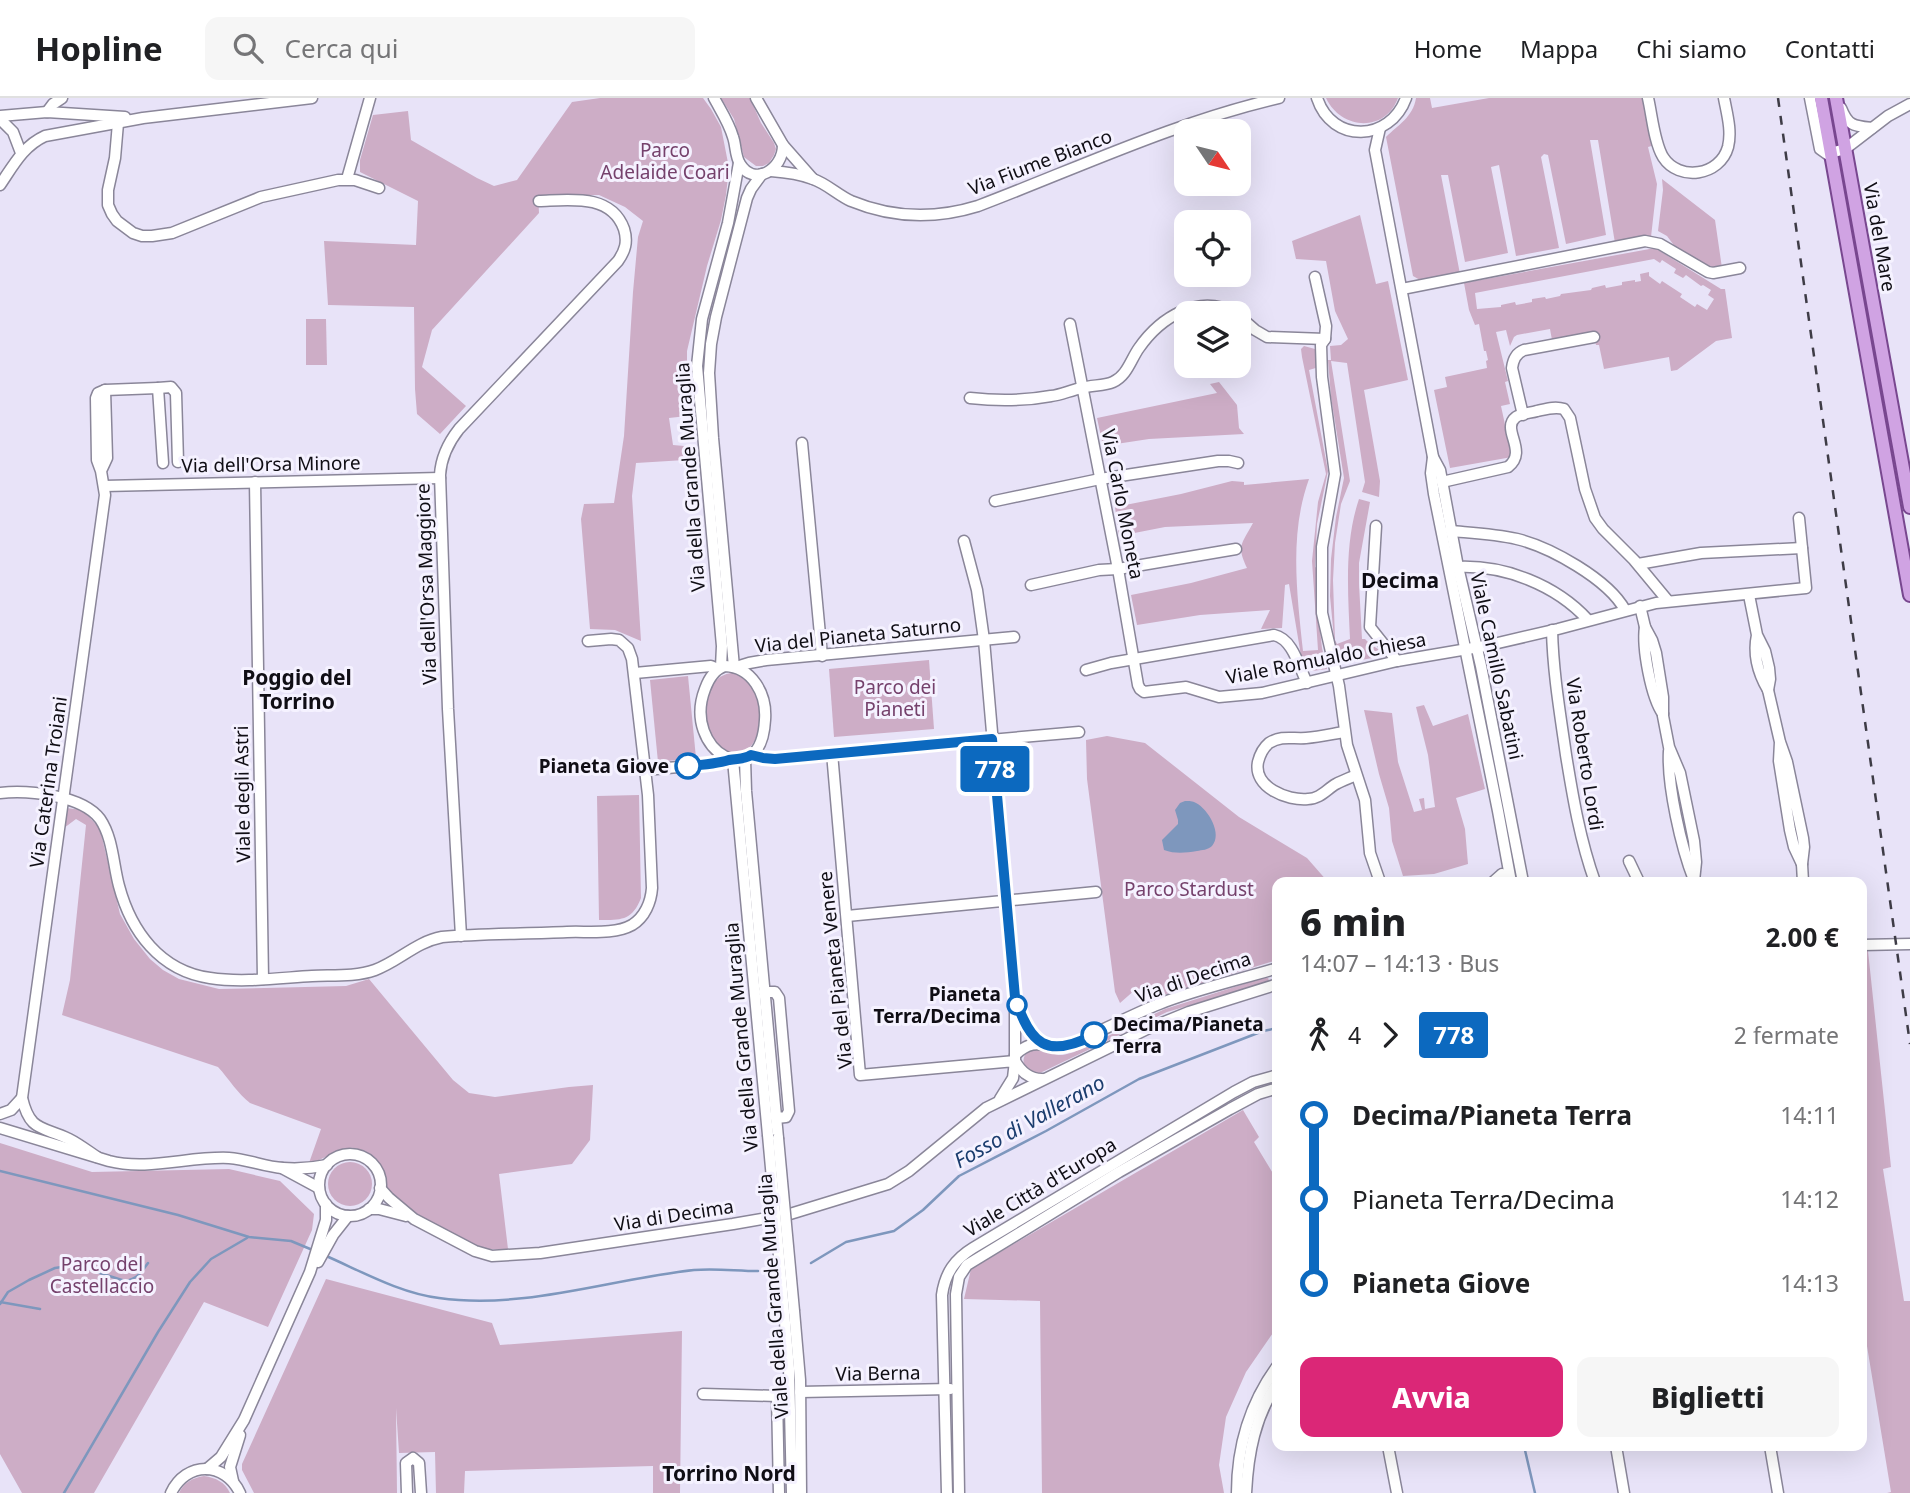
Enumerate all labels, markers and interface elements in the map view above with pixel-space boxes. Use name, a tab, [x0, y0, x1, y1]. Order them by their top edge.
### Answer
search box	[205, 17, 695, 80]
text: Hopline	[35, 26, 163, 71]
icon: search	[229, 29, 267, 67]
text: Cerca qui	[285, 30, 398, 66]
text: Home	[1414, 32, 1482, 65]
text: Mappa	[1520, 32, 1598, 65]
text: Chi siamo	[1636, 32, 1747, 65]
text: Contatti	[1785, 32, 1875, 65]
north arrow	[1174, 119, 1251, 196]
map controls	[1174, 119, 1251, 378]
street label: Via Fiume Bianco	[964, 123, 1116, 201]
park label: Parco Adelaide Coari	[600, 137, 730, 185]
street label: Via del Mare	[1858, 180, 1902, 294]
button: locate	[1174, 210, 1251, 287]
button: layers	[1174, 301, 1251, 378]
street label: Via della Grande Muraglia	[669, 361, 711, 593]
street label: Via Carlo Moneta	[1096, 427, 1150, 581]
street label: Via dell'Orsa Minore	[181, 449, 361, 479]
street label: Via dell'Orsa Maggiore	[409, 483, 443, 685]
district label: Decima	[1361, 566, 1439, 594]
street label: Viale Camillo Sabatini	[1464, 570, 1530, 762]
street label: Via del Pianeta Saturno	[754, 611, 962, 659]
street label: Viale Romualdo Chiesa	[1224, 626, 1428, 690]
district label: Poggio del Torrino	[242, 663, 352, 715]
park label: Parco dei Pianeti	[854, 674, 936, 722]
street label: Via Roberto Lordi	[1560, 676, 1610, 832]
street label: Via Caterina Troiani	[23, 695, 73, 869]
street label: Viale degli Astri	[228, 725, 256, 863]
line badge: 778	[955, 746, 1035, 792]
text: 778	[974, 752, 1016, 785]
place label: Pianeta Giove	[539, 753, 669, 779]
marker: Pianeta Giove	[675, 753, 701, 779]
street label: Via del Pianeta Venere	[812, 870, 858, 1070]
park label: Parco Stardust	[1124, 876, 1254, 902]
text: 6 min	[1300, 895, 1406, 947]
text: 2.00 €	[1765, 919, 1839, 955]
street label: Via della Grande Muraglia	[718, 921, 764, 1153]
street label: Via di Decima	[1132, 945, 1254, 1009]
text: 14:07 – 14:13 · Bus	[1300, 947, 1499, 979]
place label: Pianeta Terra/Decima	[874, 981, 1001, 1029]
marker: Pianeta Terra/Decima	[1007, 995, 1027, 1015]
place label: Decima/Pianeta Terra	[1113, 1011, 1264, 1059]
icon: walk	[1300, 1016, 1338, 1054]
icon: forward	[1371, 1016, 1409, 1054]
text: 778	[1433, 1018, 1474, 1051]
text: 4	[1348, 1019, 1361, 1051]
text: 2 fermate	[1734, 1019, 1839, 1051]
marker: Decima/Pianeta Terra	[1081, 1022, 1107, 1048]
water label: Fosso di Vallerano	[948, 1068, 1110, 1174]
text: Decima/Pianeta Terra	[1352, 1097, 1632, 1133]
text: 14:11	[1780, 1099, 1839, 1131]
street label: Viale Città d'Europa	[959, 1131, 1121, 1243]
street label: Viale della Grande Muraglia	[751, 1173, 795, 1419]
text: Pianeta Terra/Decima	[1352, 1181, 1615, 1217]
text: 14:12	[1780, 1183, 1839, 1215]
street label: Via di Decima	[612, 1193, 736, 1237]
park label: Parco del Castellaccio	[50, 1251, 154, 1299]
text: Pianeta Giove	[1352, 1265, 1530, 1301]
text: 14:13	[1780, 1267, 1839, 1299]
button: Avvia	[1300, 1357, 1563, 1437]
button: Biglietti	[1577, 1357, 1839, 1437]
street label: Via Berna	[835, 1359, 921, 1387]
district label: Torrino Nord	[662, 1459, 796, 1487]

